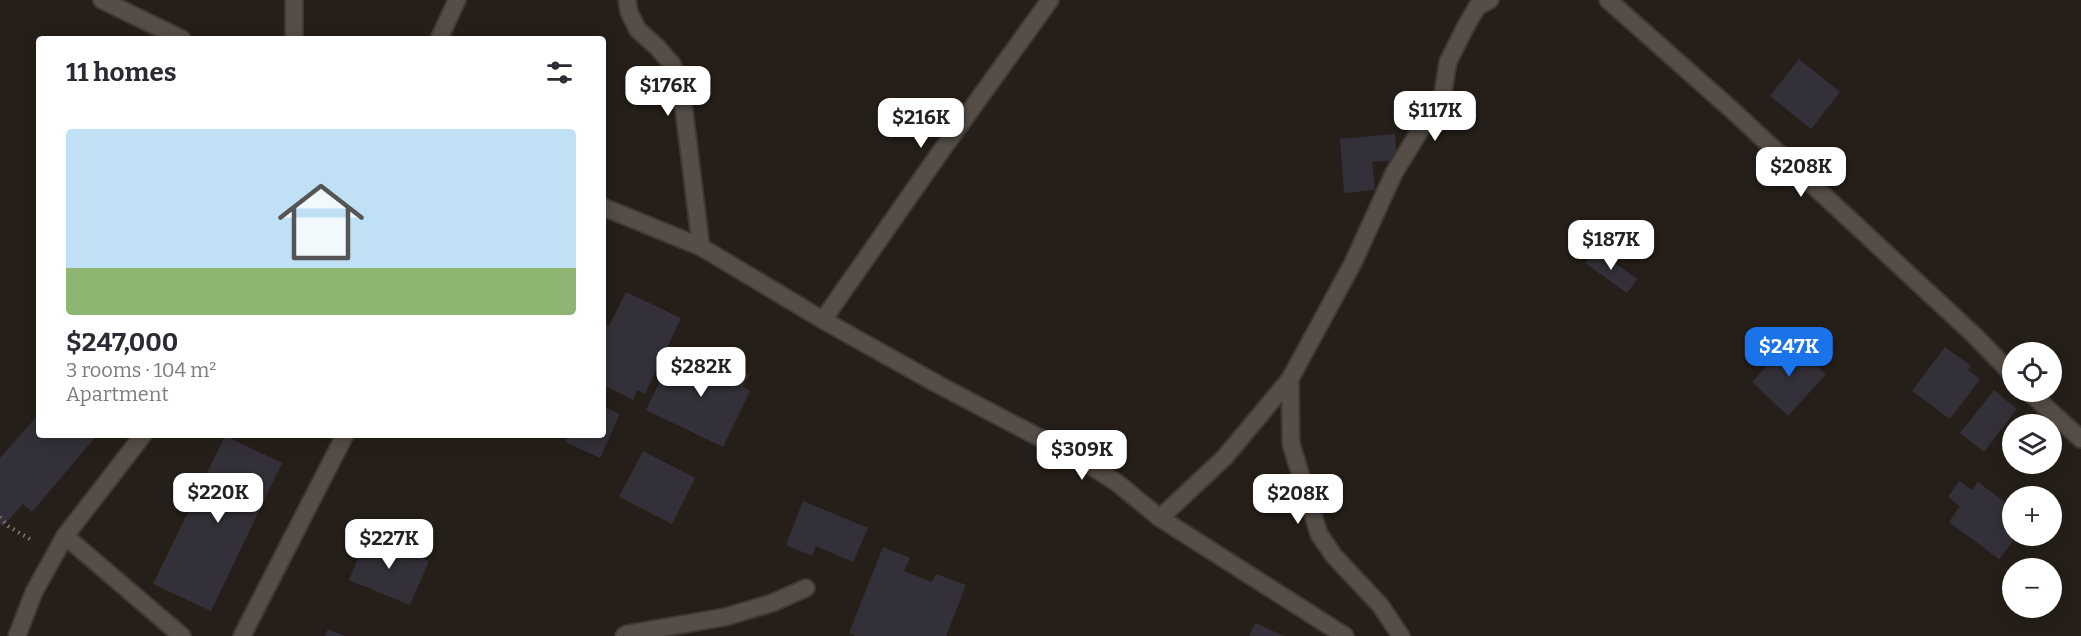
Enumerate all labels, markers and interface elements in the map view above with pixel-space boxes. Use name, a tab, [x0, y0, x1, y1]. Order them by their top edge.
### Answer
icon: filters	[543, 56, 576, 89]
text: 11 homes	[66, 57, 177, 88]
pin: $176K	[626, 66, 710, 117]
text: $176K	[639, 73, 697, 97]
pin: $117K	[1393, 91, 1477, 142]
pin: $216K	[879, 98, 963, 149]
text: $117K	[1408, 98, 1462, 122]
text: $216K	[892, 105, 950, 129]
pin: $208K	[1759, 147, 1843, 198]
text: $208K	[1770, 154, 1832, 178]
icon: home	[267, 168, 375, 276]
pin: $187K	[1569, 220, 1653, 271]
text: $187K	[1582, 227, 1640, 251]
text: $247,000	[66, 327, 178, 358]
pin: $247K	[1747, 327, 1831, 378]
text: $247K	[1759, 334, 1819, 358]
map controls	[2002, 342, 2062, 618]
button: locate	[2002, 342, 2062, 402]
pin: $282K	[659, 347, 743, 398]
text: $282K	[670, 354, 732, 378]
text: 3 rooms · 104 m²	[66, 358, 216, 382]
text: Apartment	[66, 382, 169, 406]
button: layers	[2002, 414, 2062, 474]
pin: $309K	[1040, 430, 1124, 481]
text: $309K	[1051, 437, 1113, 461]
pin: $220K	[176, 473, 260, 524]
pin: $208K	[1256, 474, 1340, 525]
text: $220K	[187, 480, 249, 504]
text: $208K	[1267, 481, 1329, 505]
button: +	[2002, 486, 2062, 546]
pin: $227K	[347, 519, 431, 570]
text: $227K	[359, 526, 419, 550]
button: −	[2002, 558, 2062, 618]

